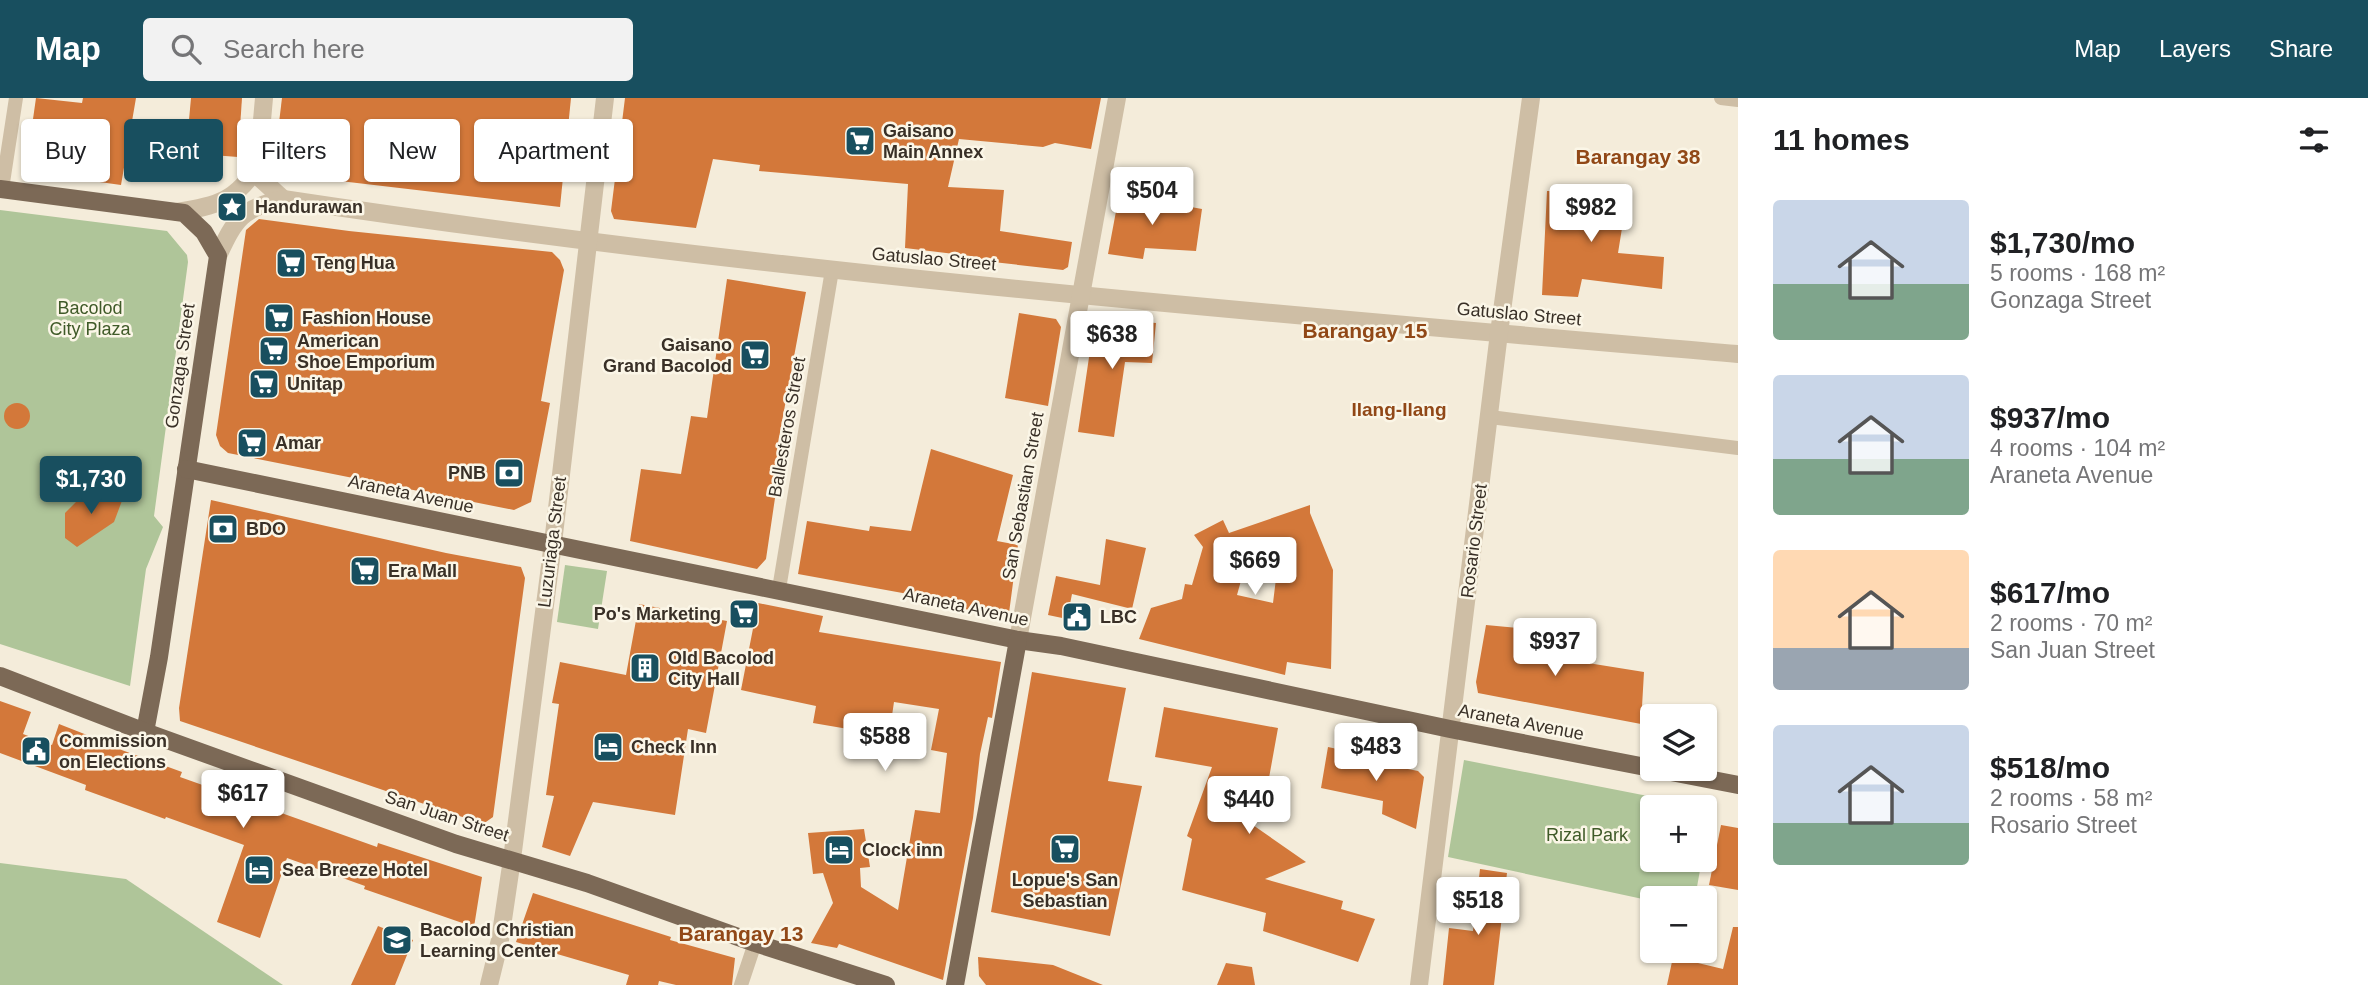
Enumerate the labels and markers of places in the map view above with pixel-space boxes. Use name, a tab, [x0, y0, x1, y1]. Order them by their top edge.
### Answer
place label: Gaisano Main Annex	[883, 121, 983, 162]
supermarket icon: Gaisano Main Annex	[843, 124, 877, 158]
pin: $504	[1111, 167, 1193, 227]
pin: $982	[1550, 184, 1632, 244]
place icon: Handurawan	[215, 190, 249, 224]
place label: Handurawan	[255, 197, 363, 217]
supermarket icon: Teng Hua	[274, 246, 308, 280]
place label: Teng Hua	[314, 253, 396, 273]
supermarket icon: Fashion House	[262, 301, 296, 335]
place label: Fashion House	[302, 308, 431, 328]
pin: $638	[1071, 312, 1153, 371]
place label: American Shoe Emporium	[297, 331, 435, 372]
supermarket icon: American Shoe Emporium	[257, 334, 291, 368]
place label: Gaisano Grand Bacolod	[603, 335, 732, 376]
supermarket icon: Gaisano Grand Bacolod	[738, 338, 772, 372]
supermarket icon: Unitap	[247, 367, 281, 401]
place label: Unitap	[287, 374, 343, 394]
supermarket icon: Amar	[235, 426, 269, 460]
place label: Amar	[275, 433, 321, 453]
pin: $1,730	[34, 456, 148, 516]
bank icon: PNB	[492, 456, 526, 490]
place label: PNB	[448, 463, 486, 483]
bank icon: BDO	[206, 512, 240, 546]
place label: BDO	[246, 519, 286, 539]
pin: $669	[1214, 538, 1296, 597]
supermarket icon: Era Mall	[348, 554, 382, 588]
place label: Era Mall	[388, 561, 457, 581]
supermarket icon: Po's Marketing	[727, 597, 761, 631]
public building icon: LBC	[1060, 600, 1094, 634]
place label: Po's Marketing	[594, 604, 721, 624]
place label: LBC	[1100, 607, 1137, 627]
pin: $937	[1514, 618, 1596, 678]
place label: Old Bacolod City Hall	[668, 648, 774, 689]
building icon: Old Bacolod City Hall	[628, 651, 662, 685]
pin: $588	[844, 714, 926, 773]
pin: $483	[1335, 724, 1417, 783]
hotel icon: Check Inn	[591, 730, 625, 764]
place label: Commission on Elections	[59, 731, 167, 772]
public building icon: Commission on Elections	[19, 734, 53, 768]
place label: Check Inn	[631, 737, 717, 757]
pin: $617	[202, 770, 284, 830]
pin: $440	[1208, 776, 1290, 836]
supermarket icon: Lopue's San Sebastian	[1048, 832, 1082, 866]
hotel icon: Clock inn	[822, 833, 856, 867]
place label: Clock inn	[862, 840, 943, 860]
hotel icon: Sea Breeze Hotel	[242, 853, 276, 887]
place label: Sea Breeze Hotel	[282, 860, 428, 880]
place label: Lopue's San Sebastian	[1012, 870, 1118, 911]
pin: $518	[1437, 878, 1519, 937]
place label: Bacolod Christian Learning Center	[420, 920, 574, 961]
school or university icon: Bacolod Christian Learning Center	[380, 923, 414, 957]

